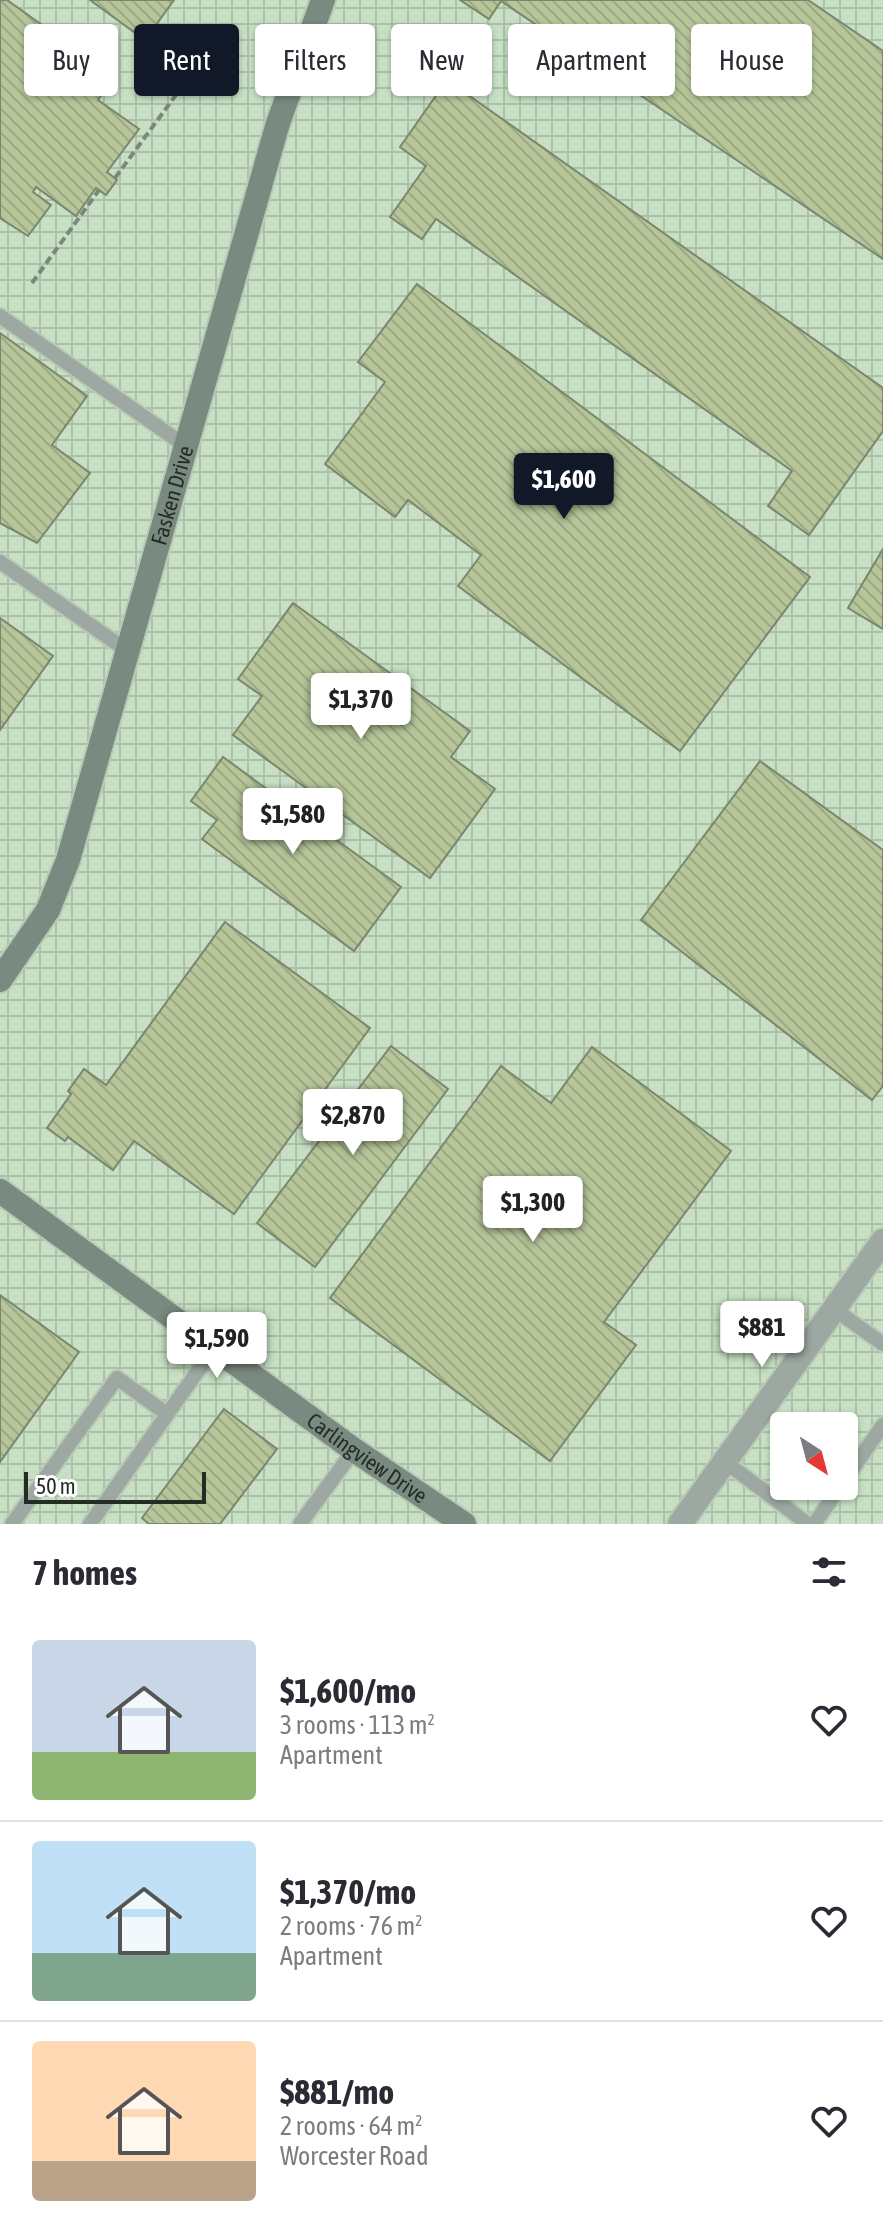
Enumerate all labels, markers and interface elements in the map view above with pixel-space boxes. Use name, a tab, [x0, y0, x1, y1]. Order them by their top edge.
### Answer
chip: Buy	[24, 24, 118, 96]
chip: Rent	[134, 24, 239, 96]
chip: Filters	[255, 24, 375, 96]
chip: New	[391, 24, 492, 96]
chip: Apartment	[508, 24, 675, 96]
chip: House	[691, 24, 812, 96]
street label: Fasken Drive	[145, 443, 198, 548]
pin: $1,600	[499, 453, 629, 521]
text: $1,600	[532, 464, 596, 494]
pin: $1,370	[296, 673, 426, 741]
text: $1,370	[329, 684, 393, 714]
pin: $1,580	[228, 788, 358, 856]
text: $1,580	[261, 799, 325, 829]
pin: $2,870	[288, 1089, 418, 1157]
text: $2,870	[321, 1100, 385, 1130]
pin: $1,300	[468, 1176, 598, 1244]
text: $1,300	[501, 1187, 565, 1217]
pin: $881	[715, 1301, 809, 1369]
pin: $1,590	[152, 1312, 282, 1380]
text: $881	[738, 1312, 786, 1342]
text: $1,590	[185, 1323, 249, 1353]
street label: Carlingview Drive	[302, 1407, 432, 1509]
north arrow	[770, 1412, 858, 1500]
map controls	[770, 1412, 858, 1500]
scale bar	[24, 1468, 206, 1504]
text: 50 m	[36, 1473, 76, 1499]
icon: filters	[807, 1550, 851, 1594]
text: 7 homes	[32, 1553, 137, 1592]
text: $1,600/mo	[280, 1671, 416, 1710]
icon: home	[96, 1672, 192, 1768]
icon: heart	[807, 1698, 851, 1742]
text: 3 rooms · 113 m²	[280, 1710, 435, 1740]
text: Apartment	[280, 1740, 383, 1770]
text: $1,370/mo	[280, 1872, 416, 1911]
icon: home	[96, 1873, 192, 1969]
icon: heart	[807, 1899, 851, 1943]
text: 2 rooms · 76 m²	[280, 1911, 422, 1941]
text: Apartment	[280, 1941, 383, 1971]
text: $881/mo	[280, 2072, 394, 2111]
icon: home	[96, 2073, 192, 2169]
icon: heart	[807, 2099, 851, 2143]
text: 2 rooms · 64 m²	[280, 2111, 422, 2141]
text: Worcester Road	[280, 2141, 428, 2171]

